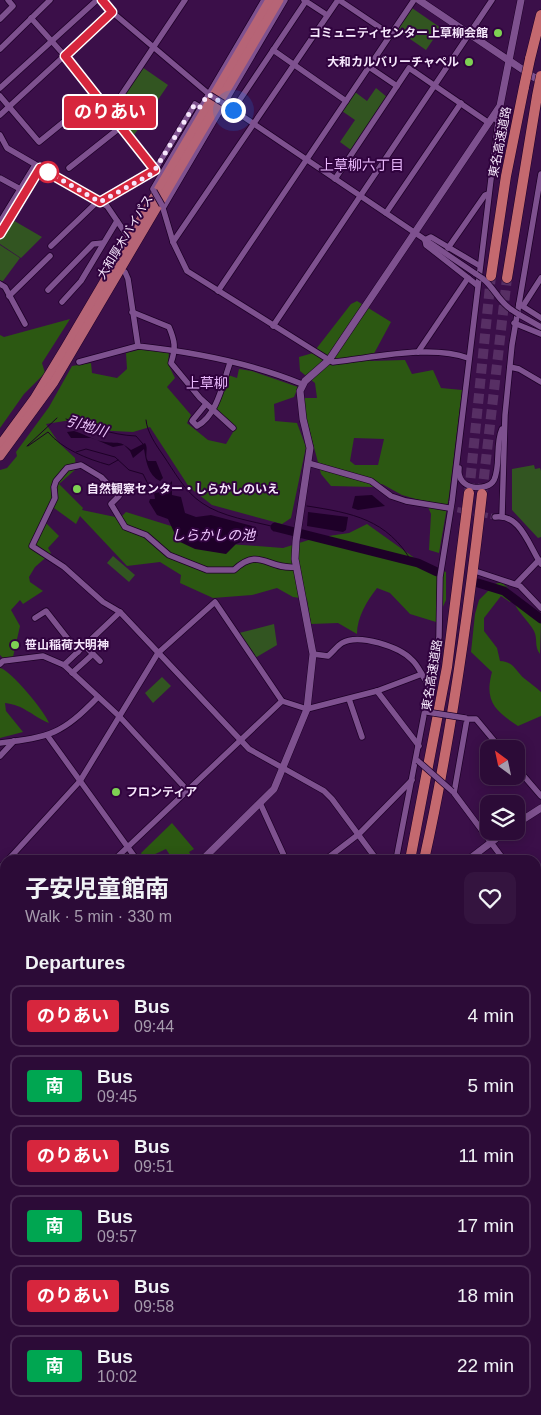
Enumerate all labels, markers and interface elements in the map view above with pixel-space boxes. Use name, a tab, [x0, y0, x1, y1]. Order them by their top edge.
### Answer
place label: コミュニティセンター上草柳会館	[309, 26, 488, 40]
marker: コミュニティセンター上草柳会館	[492, 27, 504, 39]
place label: 大和カルバリーチャペル	[327, 55, 459, 69]
marker: 大和カルバリーチャペル	[463, 56, 475, 68]
line badge: のりあい	[75, 96, 145, 128]
your location	[221, 98, 246, 123]
text: のりあい	[74, 102, 146, 122]
street label: 東名高速道路	[486, 105, 514, 179]
district label: 上草柳六丁目	[320, 157, 404, 173]
unlabelled marker	[37, 161, 59, 183]
street label: 大和厚木バイパス	[94, 192, 156, 282]
district label: 上草柳	[186, 375, 228, 391]
water label: 引地川	[65, 412, 111, 440]
place label: 自然観察センター・しらかしのいえ	[87, 482, 279, 496]
marker: 自然観察センター・しらかしのいえ	[71, 483, 83, 495]
water label: しらかしの池	[171, 527, 257, 543]
place label: 笹山稲荷大明神	[25, 638, 109, 652]
street label: 東名高速道路	[419, 638, 445, 712]
marker: 笹山稲荷大明神	[9, 639, 21, 651]
north arrow	[480, 740, 525, 785]
map controls	[480, 740, 525, 840]
place label: フロンティア	[126, 785, 197, 799]
marker: フロンティア	[110, 786, 122, 798]
button: layers	[480, 795, 525, 840]
button: heart	[464, 872, 516, 924]
text: 子安児童館南	[25, 875, 169, 902]
text: Walk · 5 min · 330 m	[25, 908, 172, 925]
text: Departures	[25, 952, 125, 973]
text: Bus	[134, 996, 170, 1017]
text: 4 min	[468, 1005, 514, 1026]
text: のりあい	[37, 1006, 109, 1026]
text: 09:44	[134, 1018, 174, 1035]
text: Bus	[97, 1066, 133, 1087]
text: 5 min	[468, 1075, 514, 1096]
text: 南	[46, 1076, 64, 1096]
text: 09:45	[97, 1088, 137, 1105]
text: Bus	[134, 1136, 170, 1157]
text: 11 min	[458, 1145, 514, 1166]
text: のりあい	[37, 1146, 109, 1166]
text: 09:51	[134, 1158, 174, 1175]
text: Bus	[97, 1206, 133, 1227]
text: 17 min	[457, 1215, 514, 1236]
text: 南	[46, 1216, 64, 1236]
text: 09:57	[97, 1228, 137, 1245]
text: Bus	[134, 1276, 170, 1297]
text: 18 min	[457, 1285, 514, 1306]
text: のりあい	[37, 1286, 109, 1306]
text: 09:58	[134, 1298, 174, 1315]
text: Bus	[97, 1346, 133, 1367]
text: 22 min	[457, 1355, 514, 1376]
text: 南	[46, 1356, 64, 1376]
text: 10:02	[97, 1368, 137, 1385]

